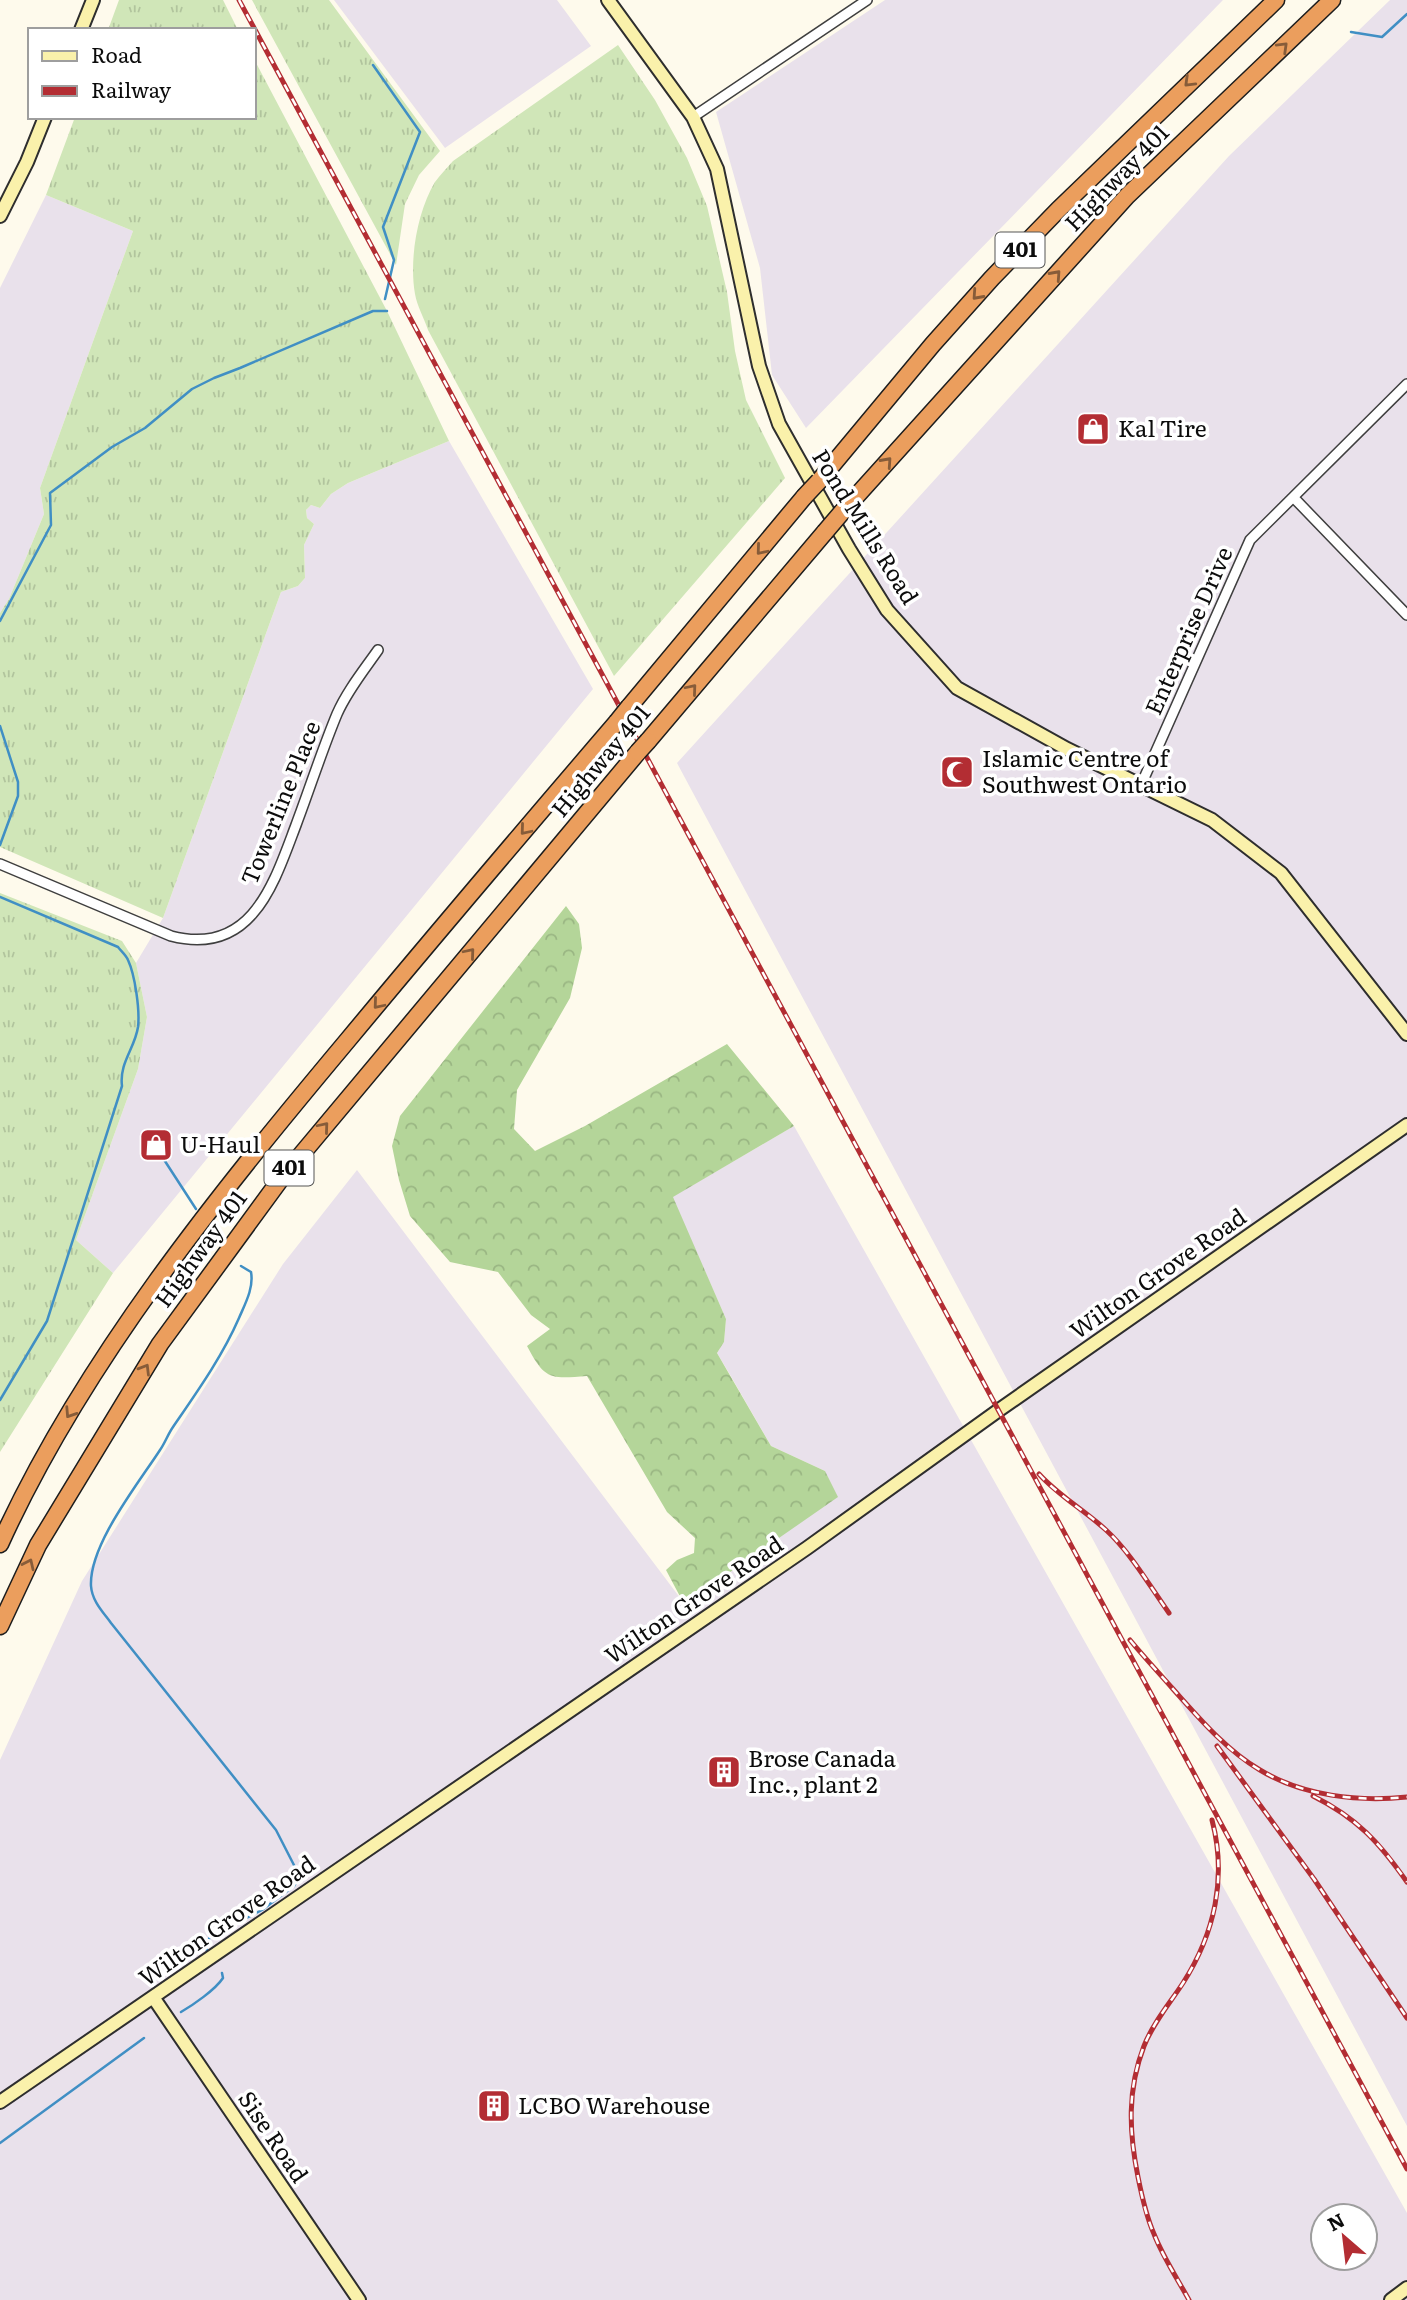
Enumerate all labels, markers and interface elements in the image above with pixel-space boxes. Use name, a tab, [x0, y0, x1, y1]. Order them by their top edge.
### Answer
legend	[28, 28, 256, 119]
text: Road	[91, 38, 142, 69]
one-way arrow	[1275, 43, 1288, 56]
text: Railway	[91, 73, 172, 104]
one-way arrow	[1185, 74, 1198, 87]
street label: Highway 401	[1055, 115, 1176, 238]
road number: 401	[996, 232, 1044, 268]
one-way arrow	[1048, 270, 1061, 283]
one-way arrow	[973, 287, 985, 300]
shop icon: Kal Tire	[1074, 410, 1112, 448]
place label: Kal Tire	[1118, 410, 1207, 444]
street label: Pond Mills Road	[805, 442, 928, 610]
one-way arrow	[879, 457, 891, 470]
one-way arrow	[757, 541, 769, 554]
street label: Enterprise Drive	[1135, 541, 1239, 720]
one-way arrow	[684, 684, 696, 697]
street label: Highway 401	[542, 696, 657, 823]
street label: Towerline Place	[231, 715, 328, 889]
place label: Islamic Centre of Southwest Ontario	[982, 740, 1187, 800]
mosque icon: Islamic Centre of Southwest Ontario	[938, 753, 976, 791]
one-way arrow	[521, 822, 533, 835]
one-way arrow	[462, 948, 474, 961]
one-way arrow	[374, 995, 386, 1008]
one-way arrow	[316, 1122, 328, 1135]
shop icon: U-Haul	[137, 1126, 175, 1164]
place label: U-Haul	[180, 1126, 260, 1160]
road number: 401	[264, 1150, 314, 1186]
street label: Highway 401	[145, 1182, 254, 1314]
street label: Wilton Grove Road	[1062, 1199, 1252, 1346]
one-way arrow	[136, 1363, 149, 1376]
one-way arrow	[66, 1405, 78, 1418]
street label: Wilton Grove Road	[597, 1526, 789, 1671]
one-way arrow	[21, 1559, 35, 1571]
place label: Brose Canada Inc., plant 2	[748, 1740, 896, 1800]
building icon: Brose Canada Inc., plant 2	[705, 1753, 743, 1791]
street label: Wilton Grove Road	[131, 1846, 321, 1993]
street label: Sise Road	[231, 2083, 318, 2189]
building icon: LCBO Warehouse	[475, 2087, 513, 2125]
place label: LCBO Warehouse	[518, 2087, 710, 2121]
north arrow	[1309, 2202, 1379, 2272]
text: N	[1322, 2205, 1349, 2237]

